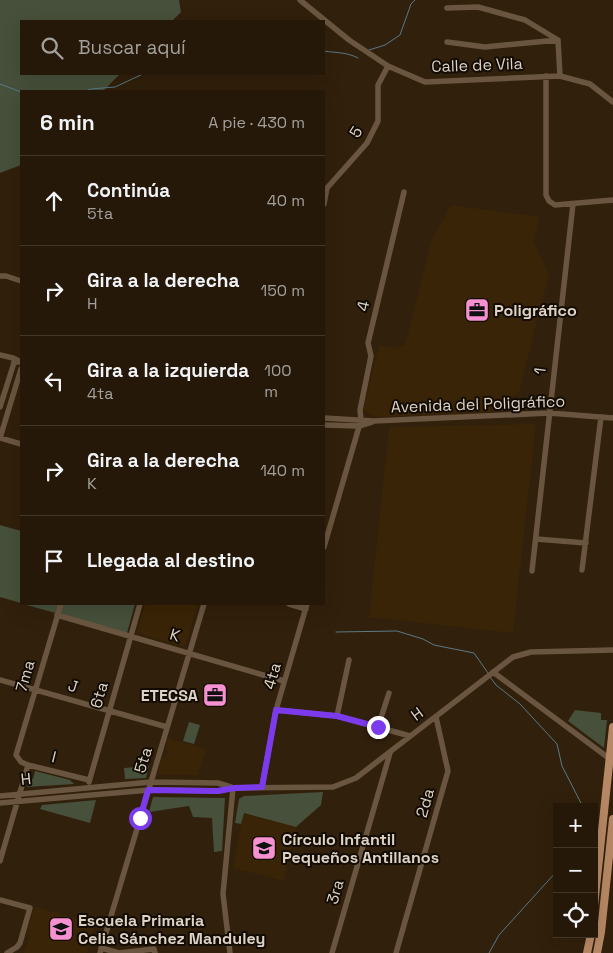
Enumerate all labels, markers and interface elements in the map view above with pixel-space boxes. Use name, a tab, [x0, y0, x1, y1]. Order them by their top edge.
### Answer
search box	[20, 20, 325, 75]
icon: search	[38, 34, 66, 62]
text: Buscar aquí	[78, 35, 186, 60]
street label: Calle de Vila	[431, 53, 523, 77]
text: 6 min	[40, 109, 95, 136]
text: A pie · 430 m	[208, 112, 305, 133]
street label: 5	[345, 122, 367, 142]
text: Continúa	[87, 178, 170, 203]
icon: ahead	[40, 187, 68, 215]
text: 40 m	[267, 190, 305, 211]
text: 5ta	[87, 203, 113, 224]
text: Gira a la derecha	[87, 268, 239, 293]
icon: right	[40, 277, 68, 305]
text: 150 m	[261, 280, 305, 301]
text: H	[87, 293, 98, 314]
office icon: Poligráfico	[464, 297, 490, 323]
street label: 4	[352, 299, 374, 313]
place label: Poligráfico	[494, 300, 577, 321]
text: Gira a la izquierda	[87, 358, 249, 383]
text: 100 m	[264, 360, 291, 402]
street label: 1	[529, 366, 551, 376]
icon: left	[40, 367, 68, 395]
text: 4ta	[87, 383, 114, 404]
street label: Avenida del Poligráfico	[390, 390, 566, 418]
text: Gira a la derecha	[87, 448, 239, 473]
icon: right	[40, 457, 68, 485]
text: 140 m	[260, 460, 305, 481]
text: K	[87, 473, 97, 494]
icon: arrive	[40, 547, 68, 575]
text: Llegada al destino	[87, 548, 255, 573]
street label: K	[167, 624, 183, 647]
street label: 7ma	[10, 658, 40, 694]
street label: 4ta	[258, 660, 286, 692]
street label: J	[66, 675, 80, 697]
street label: 6ta	[85, 679, 113, 711]
office icon: ETECSA	[202, 682, 228, 708]
place label: ETECSA	[141, 685, 198, 706]
street label: H	[407, 702, 427, 726]
route end	[367, 716, 390, 739]
street label: 5ta	[129, 744, 157, 776]
street label: I	[50, 746, 58, 768]
street label: H	[20, 768, 32, 790]
street label: 2da	[411, 786, 439, 820]
map controls	[553, 803, 598, 938]
button: +	[553, 803, 598, 848]
route start	[129, 807, 152, 830]
place label: Círculo Infantil Pequeños Antillanos	[282, 829, 439, 868]
school or university icon: Círculo Infantil Pequeños Antillanos	[251, 835, 277, 861]
button: −	[553, 848, 598, 893]
street label: 3ra	[322, 877, 348, 907]
button: locate	[553, 893, 598, 938]
place label: Escuela Primaria Celia Sánchez Manduley	[78, 910, 265, 949]
school or university icon: Escuela Primaria Celia Sánchez Manduley	[48, 916, 74, 942]

